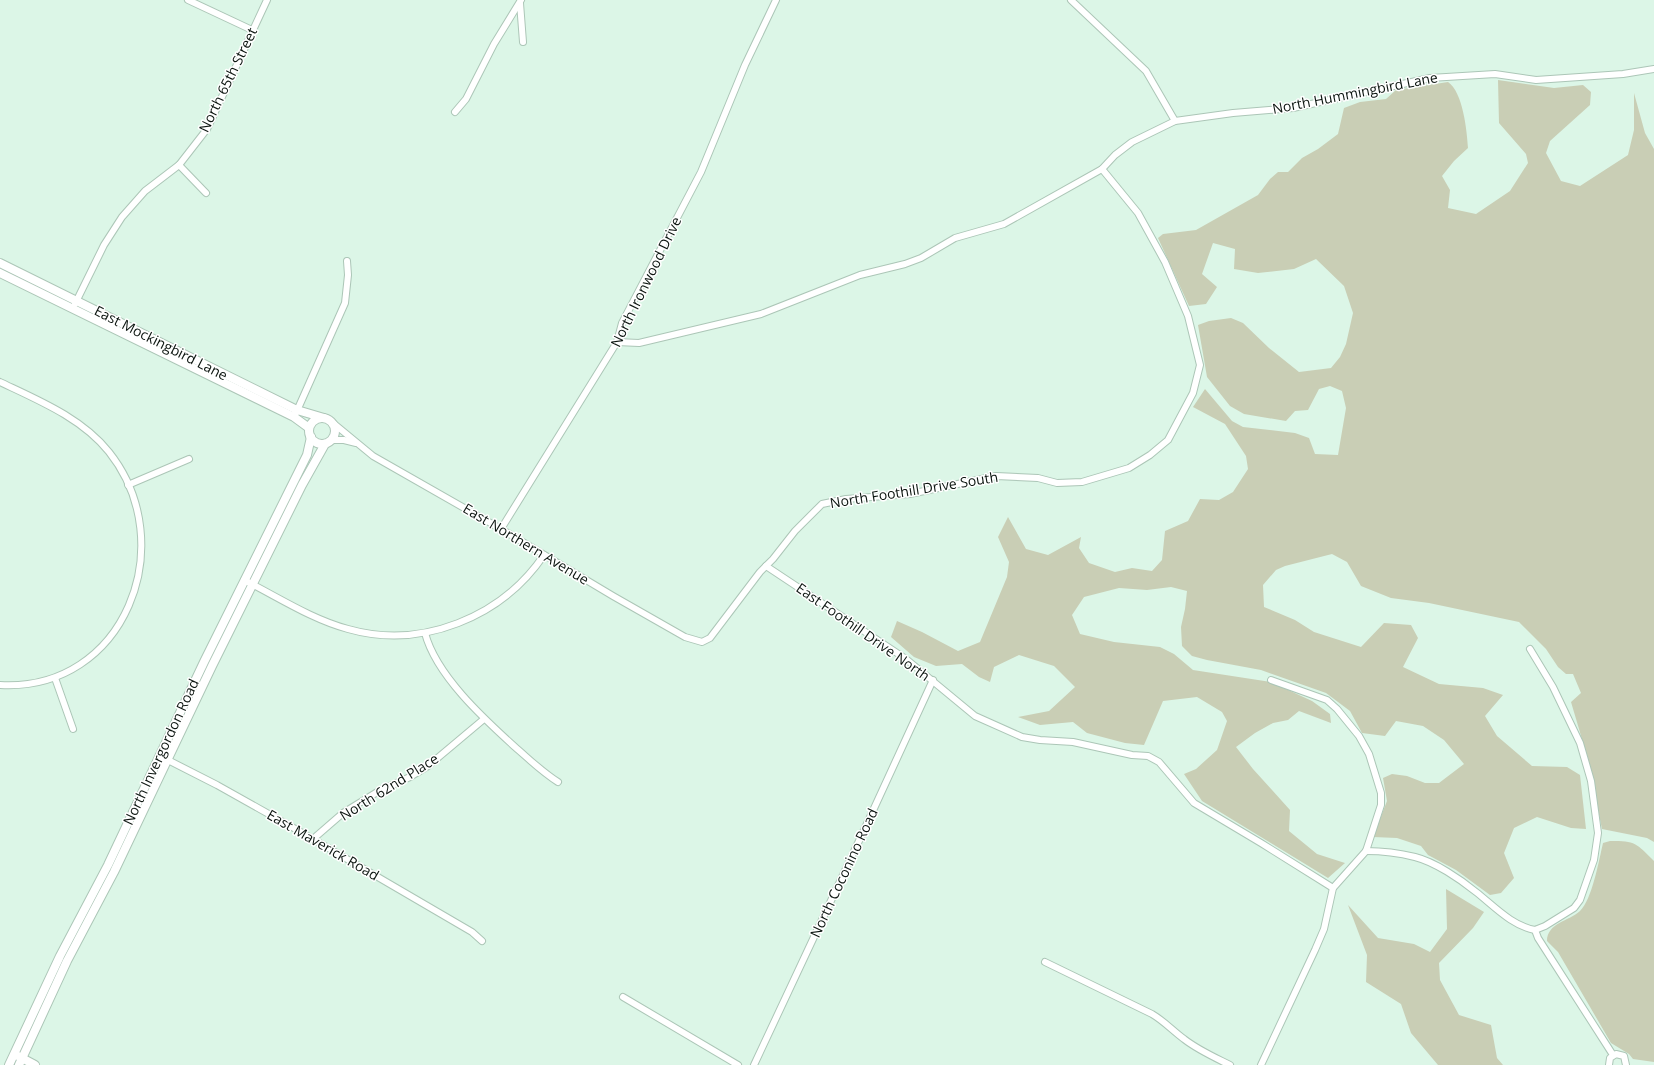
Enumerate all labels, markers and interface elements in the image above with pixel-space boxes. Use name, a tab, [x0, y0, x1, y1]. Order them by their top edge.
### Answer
street label: North 65th Street	[194, 24, 261, 135]
street label: North Hummingbird Lane	[1271, 67, 1439, 118]
street label: North Ironwood Drive	[606, 213, 685, 350]
street label: East Mockingbird Lane	[91, 301, 231, 384]
street label: North Foothill Drive South	[829, 467, 999, 512]
street label: East Northern Avenue	[460, 498, 593, 589]
street label: East Foothill Drive North	[793, 578, 934, 685]
street label: North Invergordon Road	[118, 676, 203, 828]
street label: North 62nd Place	[336, 749, 442, 825]
street label: East Maverick Road	[264, 805, 383, 884]
street label: North Coconino Road	[805, 805, 882, 940]

